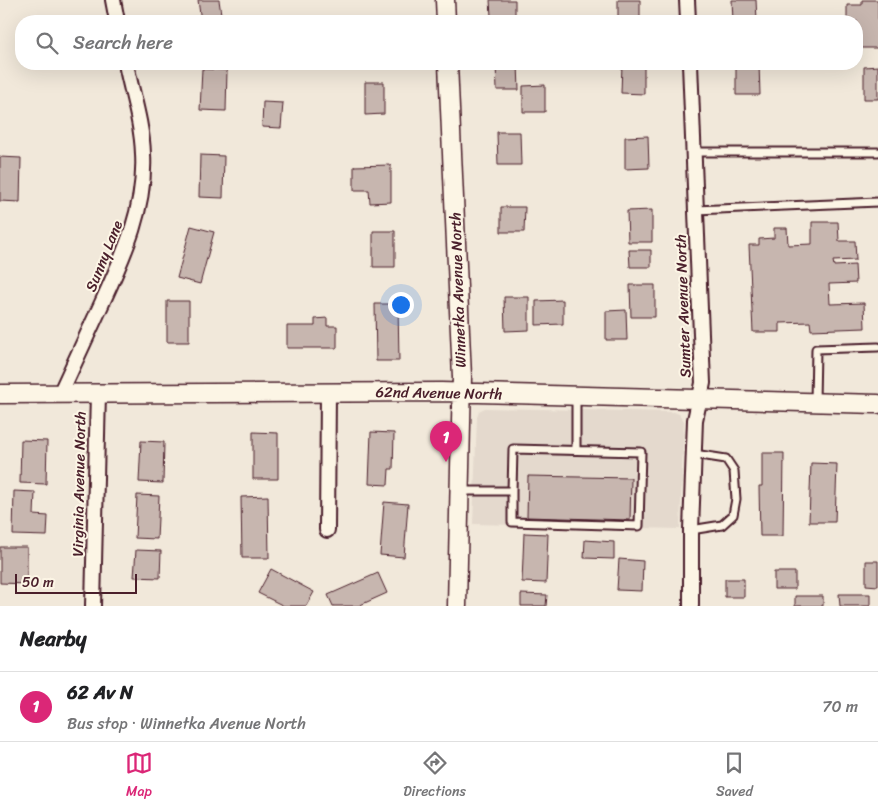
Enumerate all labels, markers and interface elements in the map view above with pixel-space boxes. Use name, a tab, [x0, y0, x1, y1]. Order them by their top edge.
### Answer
search box	[15, 15, 863, 70]
text: Search here	[73, 26, 173, 59]
icon: search	[33, 29, 61, 57]
street label: Winnetka Avenue North	[442, 212, 474, 368]
street label: Sunny Lane	[78, 216, 130, 296]
street label: Sumter Avenue North	[667, 234, 698, 378]
your location	[388, 292, 414, 318]
street label: 62nd Avenue North	[375, 379, 503, 407]
street label: Virginia Avenue North	[65, 411, 93, 557]
pin: 1	[430, 421, 462, 462]
text: 50 m	[22, 570, 54, 595]
scale bar	[15, 571, 138, 594]
text: Nearby	[20, 620, 86, 658]
text: 62 Av N	[67, 676, 133, 709]
text: 1	[33, 692, 39, 721]
text: 70 m	[822, 692, 858, 721]
text: Bus stop · Winnetka Avenue North	[67, 709, 306, 738]
tab: Map	[125, 749, 153, 804]
tab: Directions	[403, 749, 466, 804]
tab: Saved	[716, 749, 753, 804]

